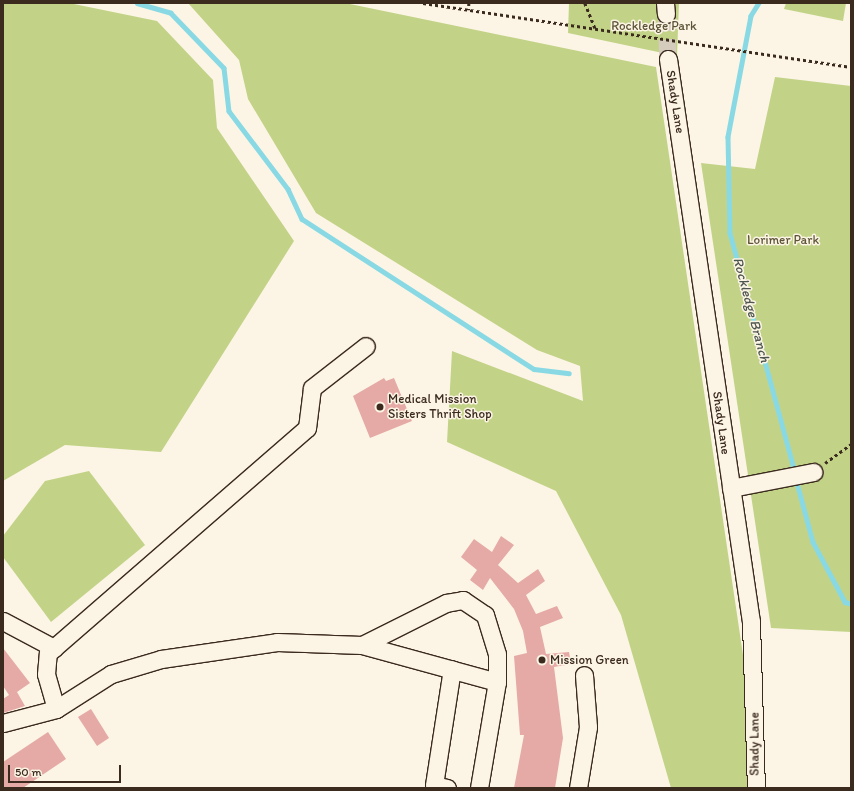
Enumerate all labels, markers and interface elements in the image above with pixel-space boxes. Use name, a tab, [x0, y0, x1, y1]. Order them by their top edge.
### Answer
park label: Rockledge Park	[611, 18, 697, 34]
street label: Shady Lane	[662, 69, 688, 135]
park label: Lorimer Park	[747, 232, 819, 248]
water label: Rockledge Branch	[729, 256, 773, 364]
street label: Shady Lane	[709, 390, 733, 456]
place label: Medical Mission Sisters Thrift Shop	[388, 392, 492, 423]
marker: Medical Mission Sisters Thrift Shop	[375, 402, 385, 412]
place label: Mission Green	[550, 652, 629, 668]
marker: Mission Green	[537, 655, 547, 665]
street label: Shady Lane	[747, 712, 763, 776]
scale bar	[10, 757, 123, 783]
text: 50 m	[15, 765, 41, 779]

